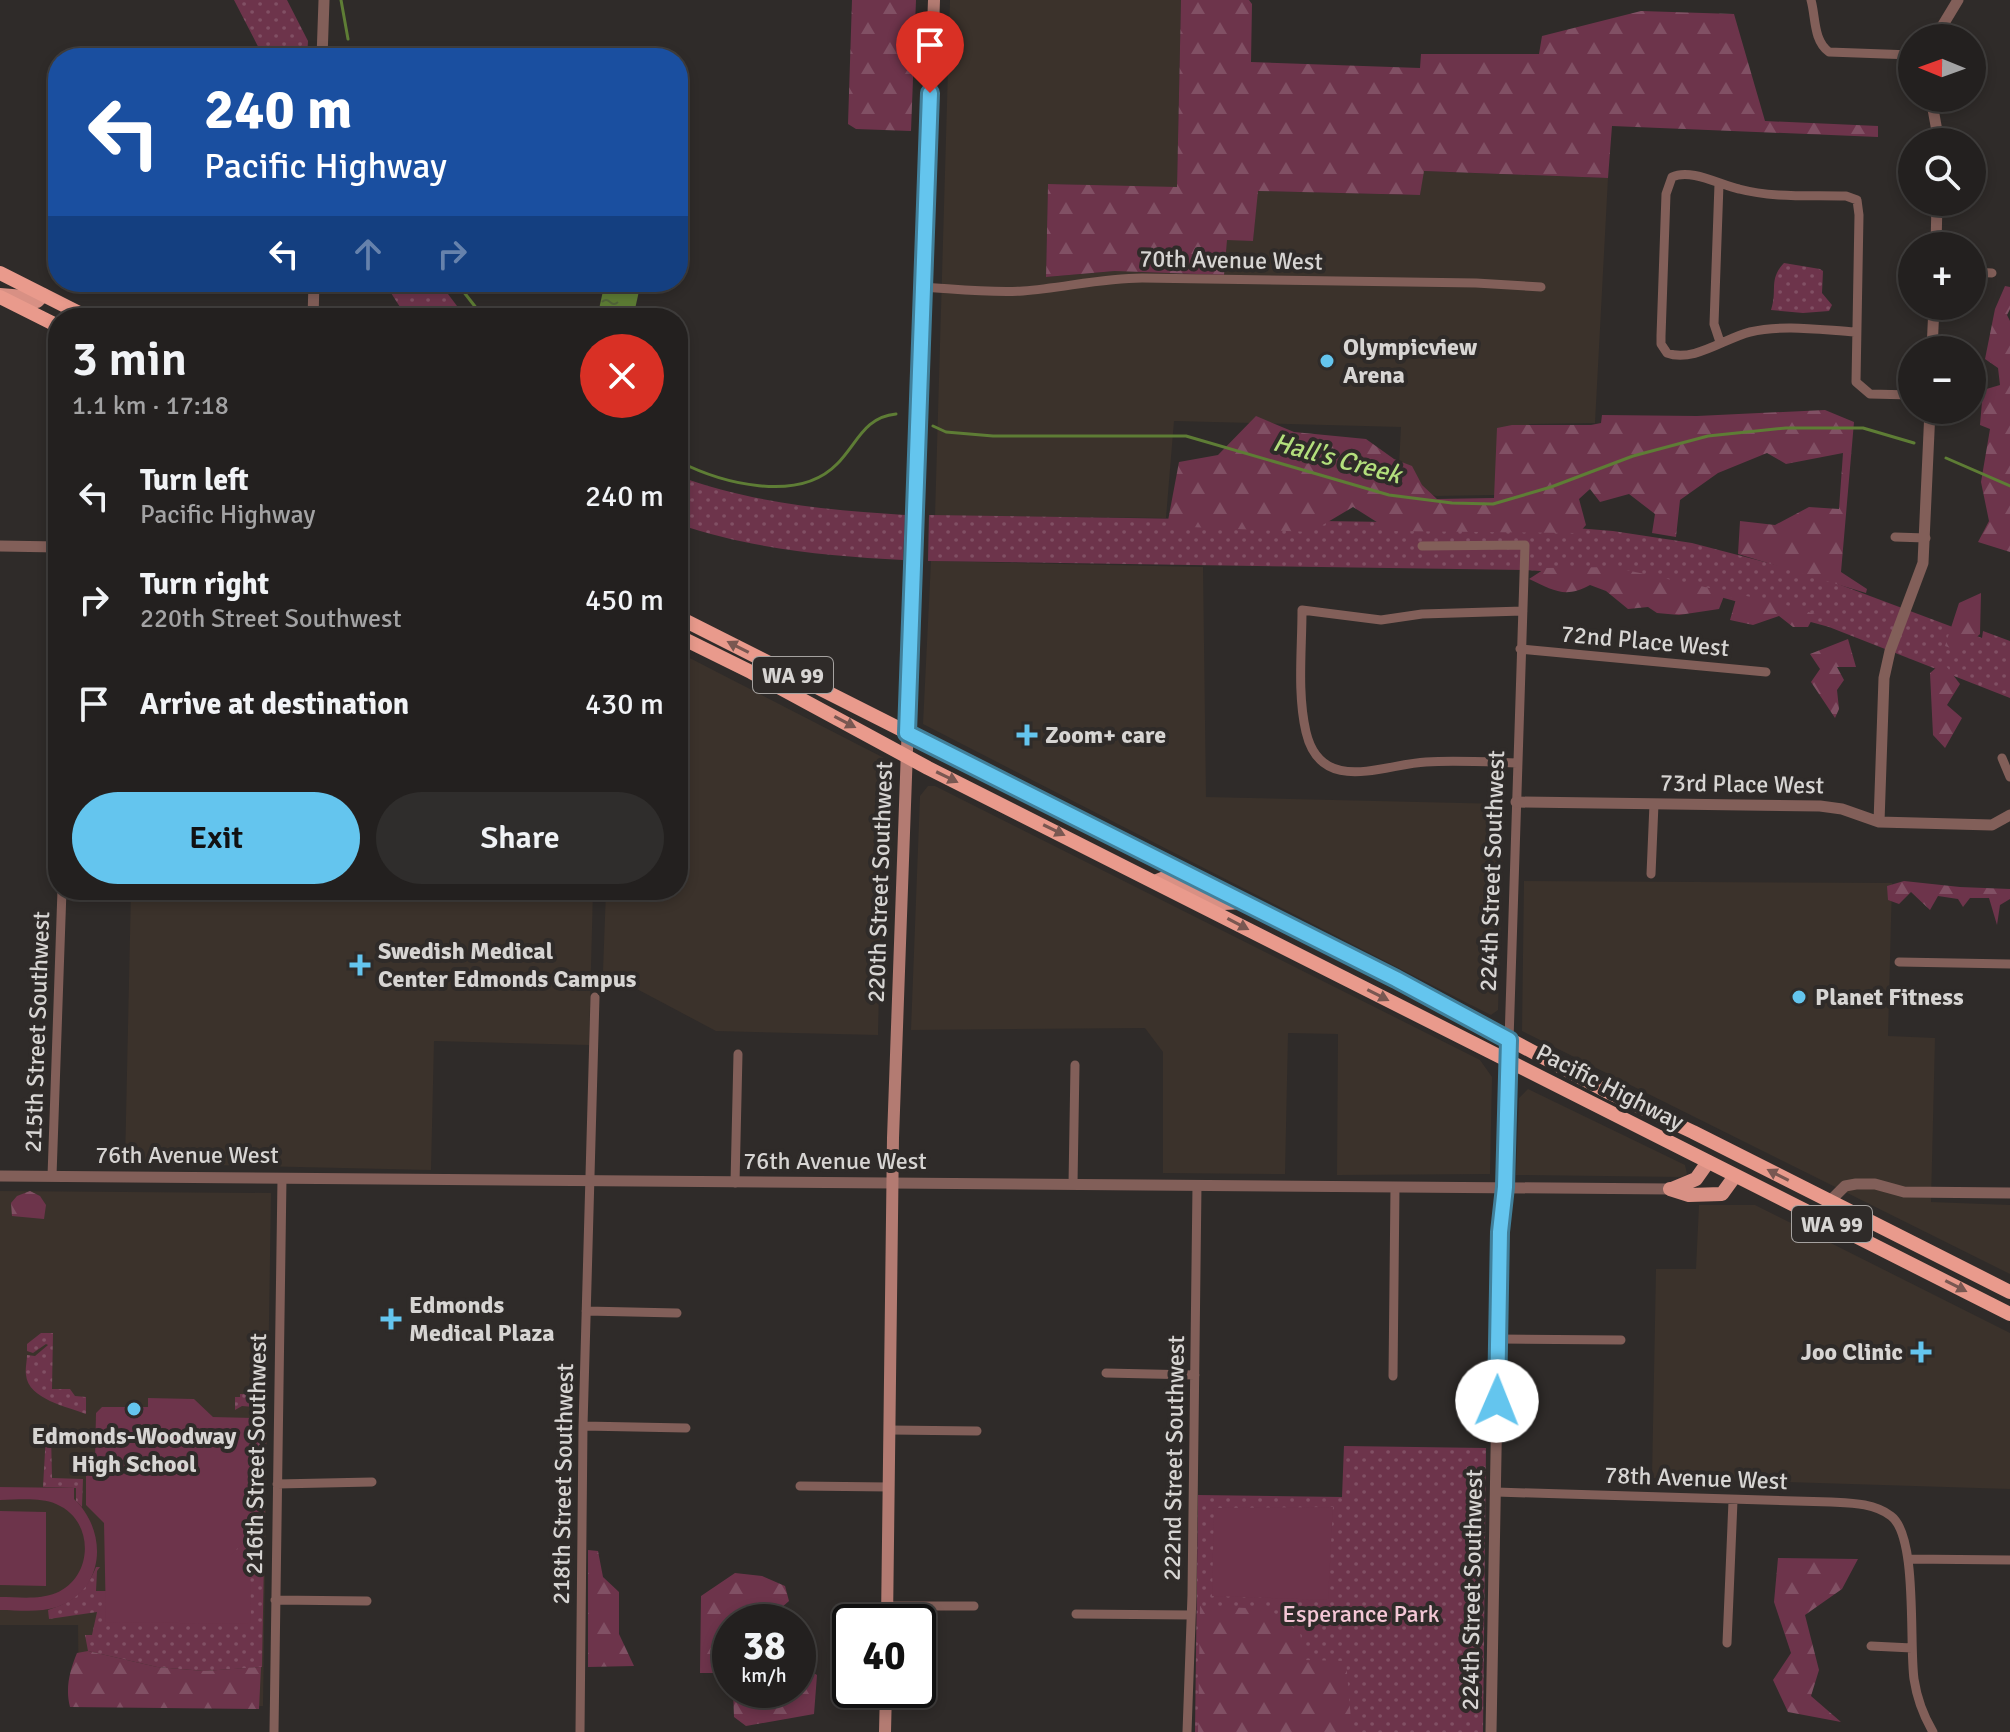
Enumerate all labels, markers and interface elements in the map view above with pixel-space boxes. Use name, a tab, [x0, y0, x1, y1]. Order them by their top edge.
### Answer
pin	[896, 11, 964, 93]
icon: arrive	[908, 23, 952, 67]
north arrow	[1898, 24, 1986, 112]
map controls	[1898, 24, 1986, 424]
text: 240 m	[204, 75, 352, 144]
icon: left	[72, 80, 176, 184]
button: search	[1898, 128, 1986, 216]
text: Pacific Highway	[204, 144, 447, 189]
icon: left	[262, 232, 306, 276]
icon: ahead	[346, 232, 390, 276]
icon: right	[430, 232, 474, 276]
button: +	[1898, 232, 1986, 320]
street label: 70th Avenue West	[1139, 243, 1323, 277]
text: 3 min	[72, 330, 187, 389]
place label: Olympicview Arena	[1343, 332, 1478, 390]
button: close	[580, 334, 664, 418]
button: −	[1898, 336, 1986, 424]
marker: Olympicview Arena	[1318, 352, 1336, 370]
text: 1.1 km · 17:18	[72, 390, 229, 422]
water label: Hall's Creek	[1269, 427, 1406, 492]
text: Turn left	[140, 462, 249, 499]
icon: left	[72, 474, 116, 518]
text: 240 m	[585, 478, 664, 515]
text: Pacific Highway	[140, 499, 315, 531]
text: Turn right	[140, 566, 269, 603]
icon: right	[72, 578, 116, 622]
text: 450 m	[585, 582, 664, 619]
text: 220th Street Southwest	[140, 603, 402, 635]
street label: 72nd Place West	[1560, 619, 1730, 663]
one-way arrow	[726, 640, 749, 654]
road number: WA 99	[753, 657, 833, 693]
icon: arrive	[72, 682, 116, 726]
text: Arrive at destination	[140, 686, 409, 723]
text: 430 m	[585, 686, 664, 723]
one-way arrow	[833, 715, 856, 728]
place label: Zoom+ care	[1045, 720, 1166, 750]
marker: Zoom+ care	[1016, 724, 1038, 746]
street label: 224th Street Southwest	[1473, 750, 1511, 992]
street label: 220th Street Southwest	[861, 761, 899, 1003]
street label: 73rd Place West	[1660, 768, 1824, 800]
one-way arrow	[935, 770, 959, 784]
button: Exit	[72, 792, 360, 884]
button: Share	[376, 792, 664, 884]
one-way arrow	[1043, 823, 1066, 836]
street label: 215th Street Southwest	[18, 911, 56, 1153]
one-way arrow	[1227, 917, 1250, 931]
place label: Swedish Medical Center Edmonds Campus	[378, 936, 637, 994]
marker: Swedish Medical Center Edmonds Campus	[349, 954, 371, 976]
place label: Planet Fitness	[1815, 982, 1964, 1012]
marker: Planet Fitness	[1790, 988, 1808, 1006]
one-way arrow	[1366, 989, 1389, 1002]
street label: Pacific Highway	[1531, 1037, 1689, 1137]
street label: 76th Avenue West	[95, 1140, 279, 1170]
street label: 76th Avenue West	[743, 1146, 927, 1176]
one-way arrow	[1767, 1168, 1790, 1182]
road number: WA 99	[1792, 1206, 1872, 1242]
one-way arrow	[1945, 1279, 1968, 1293]
place label: Edmonds Medical Plaza	[409, 1290, 555, 1348]
marker: Edmonds Medical Plaza	[380, 1308, 402, 1330]
street label: 216th Street Southwest	[239, 1333, 273, 1575]
street label: 222nd Street Southwest	[1157, 1335, 1191, 1581]
place label: Joo Clinic	[1801, 1337, 1903, 1367]
marker: Joo Clinic	[1910, 1341, 1932, 1363]
position arrow	[1455, 1359, 1539, 1443]
street label: 218th Street Southwest	[546, 1363, 580, 1605]
marker: Edmonds-Woodway High School	[125, 1400, 143, 1418]
place label: Edmonds-Woodway High School	[32, 1421, 236, 1479]
street label: 78th Avenue West	[1604, 1460, 1788, 1496]
street label: 224th Street Southwest	[1455, 1469, 1489, 1711]
park label: Esperance Park	[1282, 1599, 1440, 1629]
speed limit sign: 40	[832, 1604, 936, 1708]
text: 38	[742, 1621, 786, 1671]
text: km/h	[741, 1663, 787, 1688]

